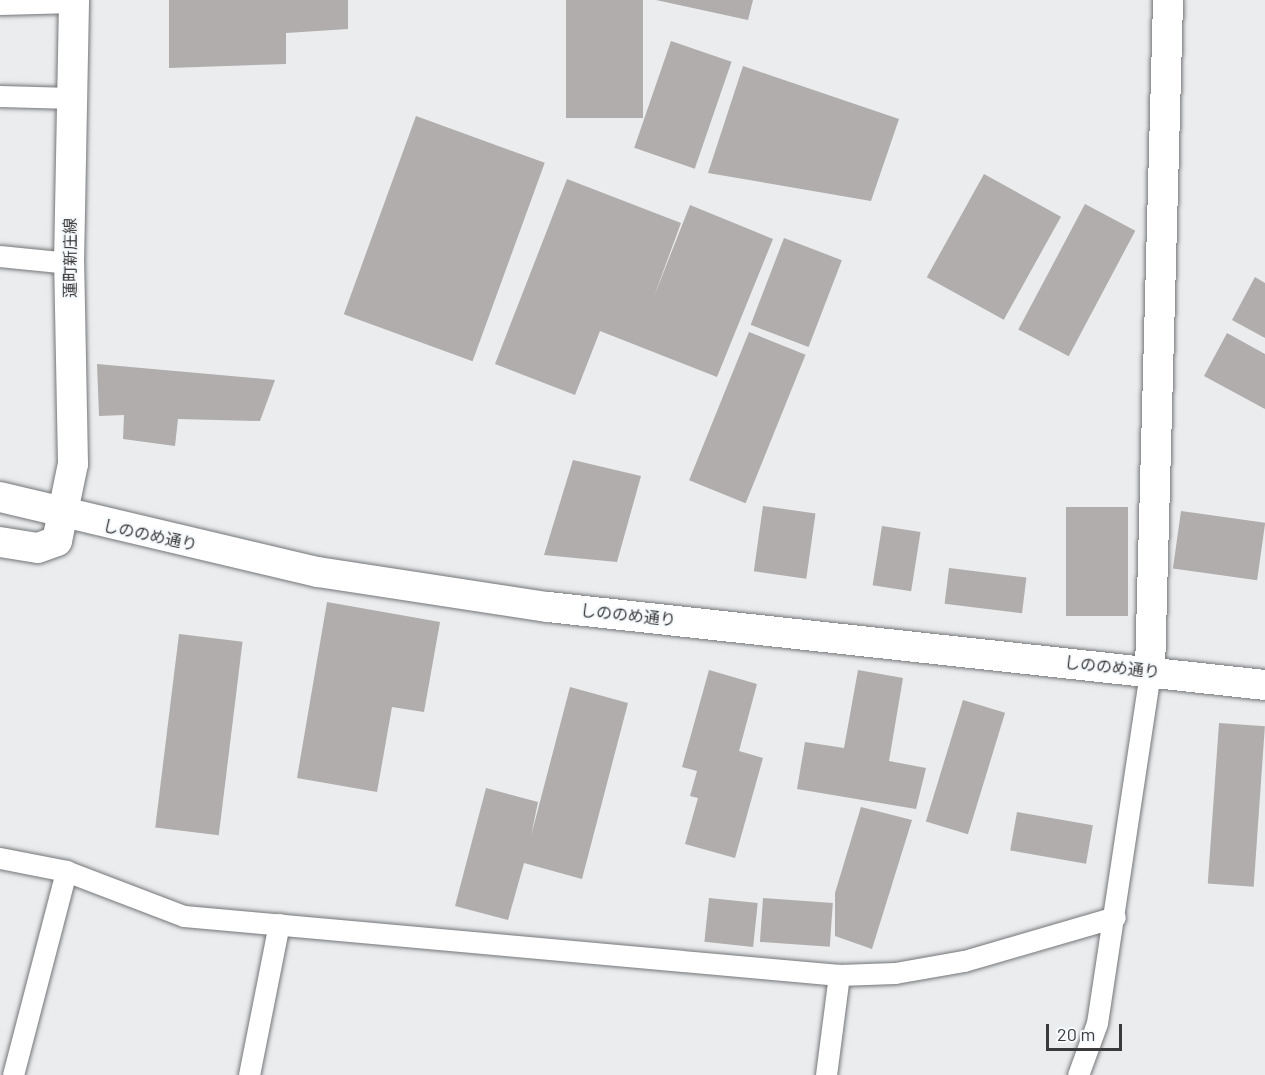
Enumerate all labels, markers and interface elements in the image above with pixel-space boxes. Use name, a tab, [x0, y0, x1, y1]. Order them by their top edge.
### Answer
street label: 蓮町新庄線	[60, 218, 80, 298]
street label: しののめ通り	[101, 516, 199, 554]
street label: しののめ通り	[579, 600, 677, 630]
street label: しののめ通り	[1063, 652, 1161, 682]
scale bar	[1049, 1012, 1126, 1050]
text: 20 m	[1057, 1023, 1095, 1045]

